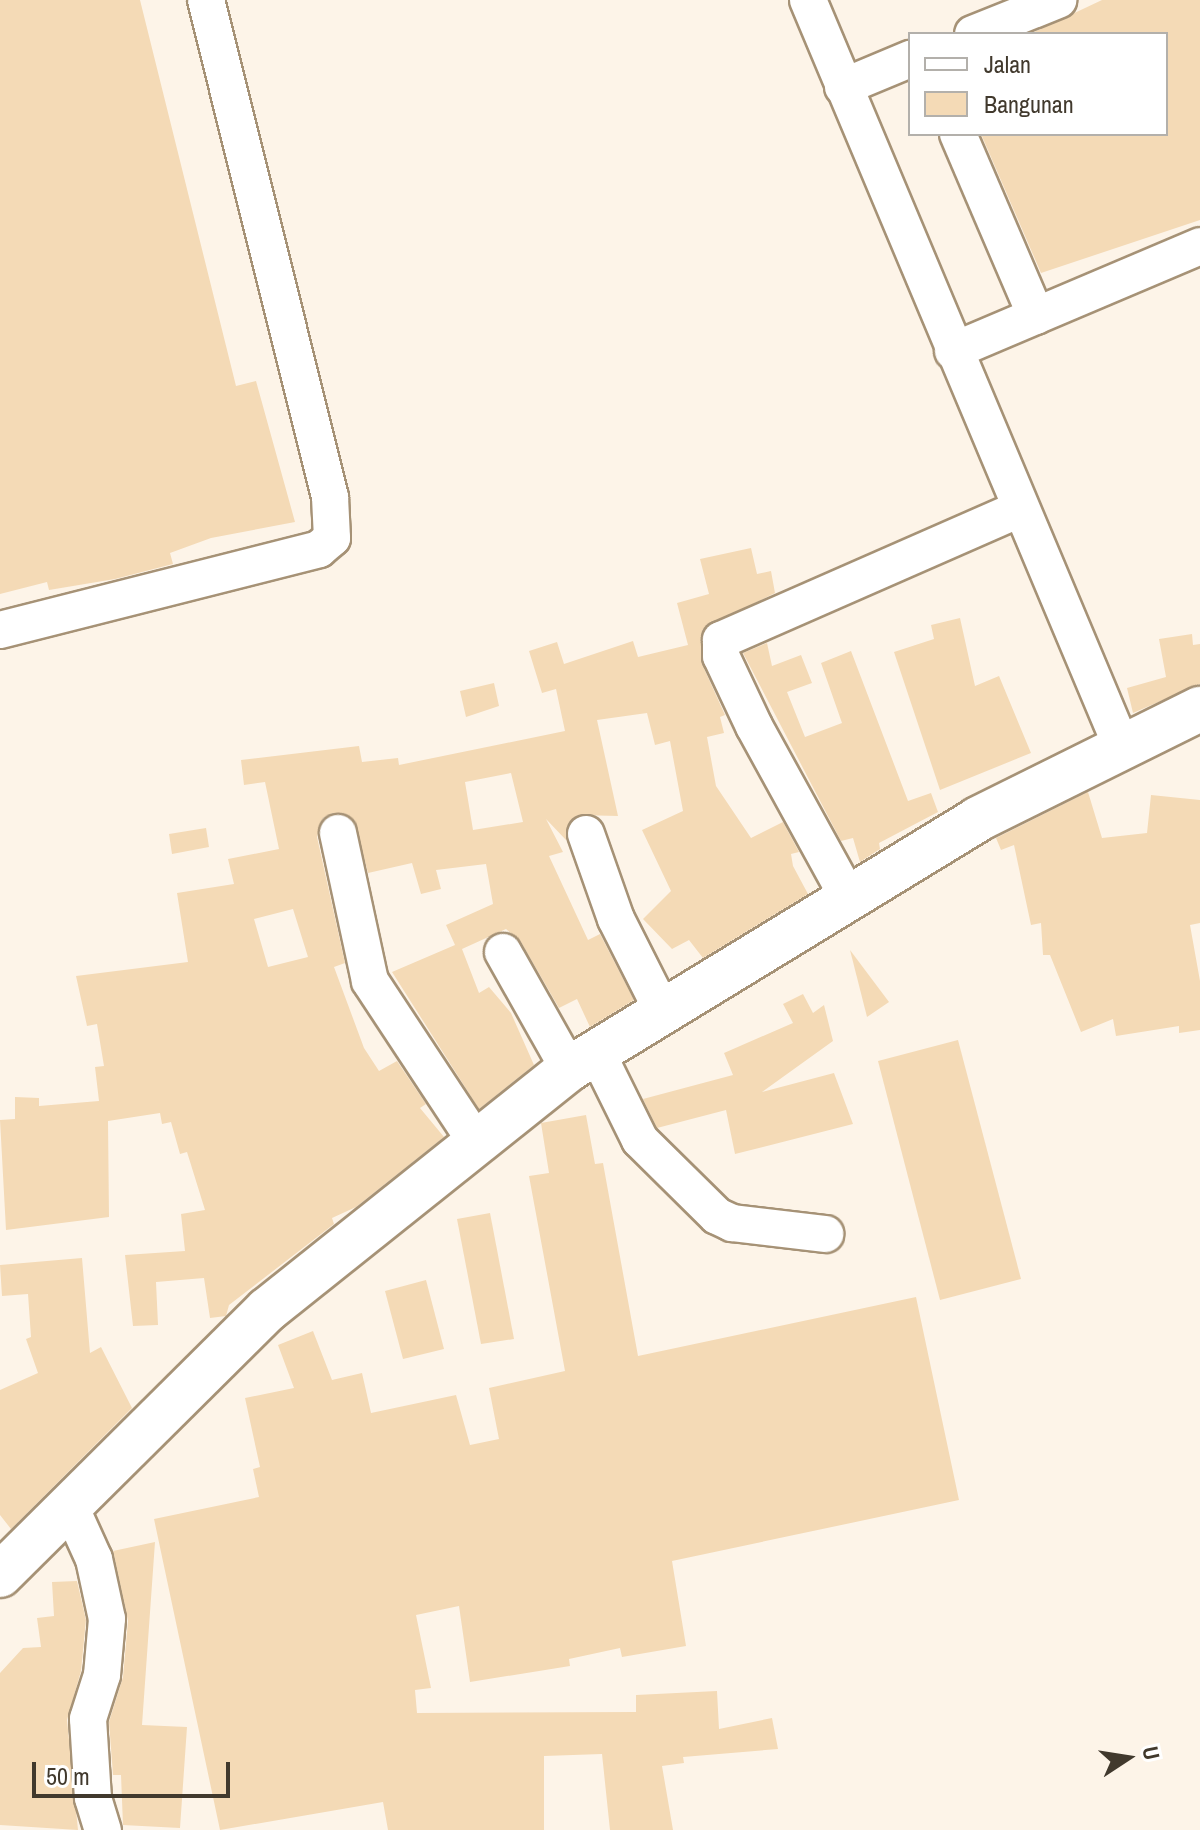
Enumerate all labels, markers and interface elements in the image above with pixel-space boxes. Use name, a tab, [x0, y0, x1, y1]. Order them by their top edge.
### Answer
legend	[908, 32, 1168, 136]
text: Jalan	[984, 48, 1031, 80]
text: Bangunan	[984, 88, 1074, 120]
north arrow	[1088, 1718, 1168, 1798]
text: U	[1135, 1744, 1168, 1763]
scale bar	[36, 1746, 234, 1796]
text: 50 m	[46, 1760, 90, 1792]

